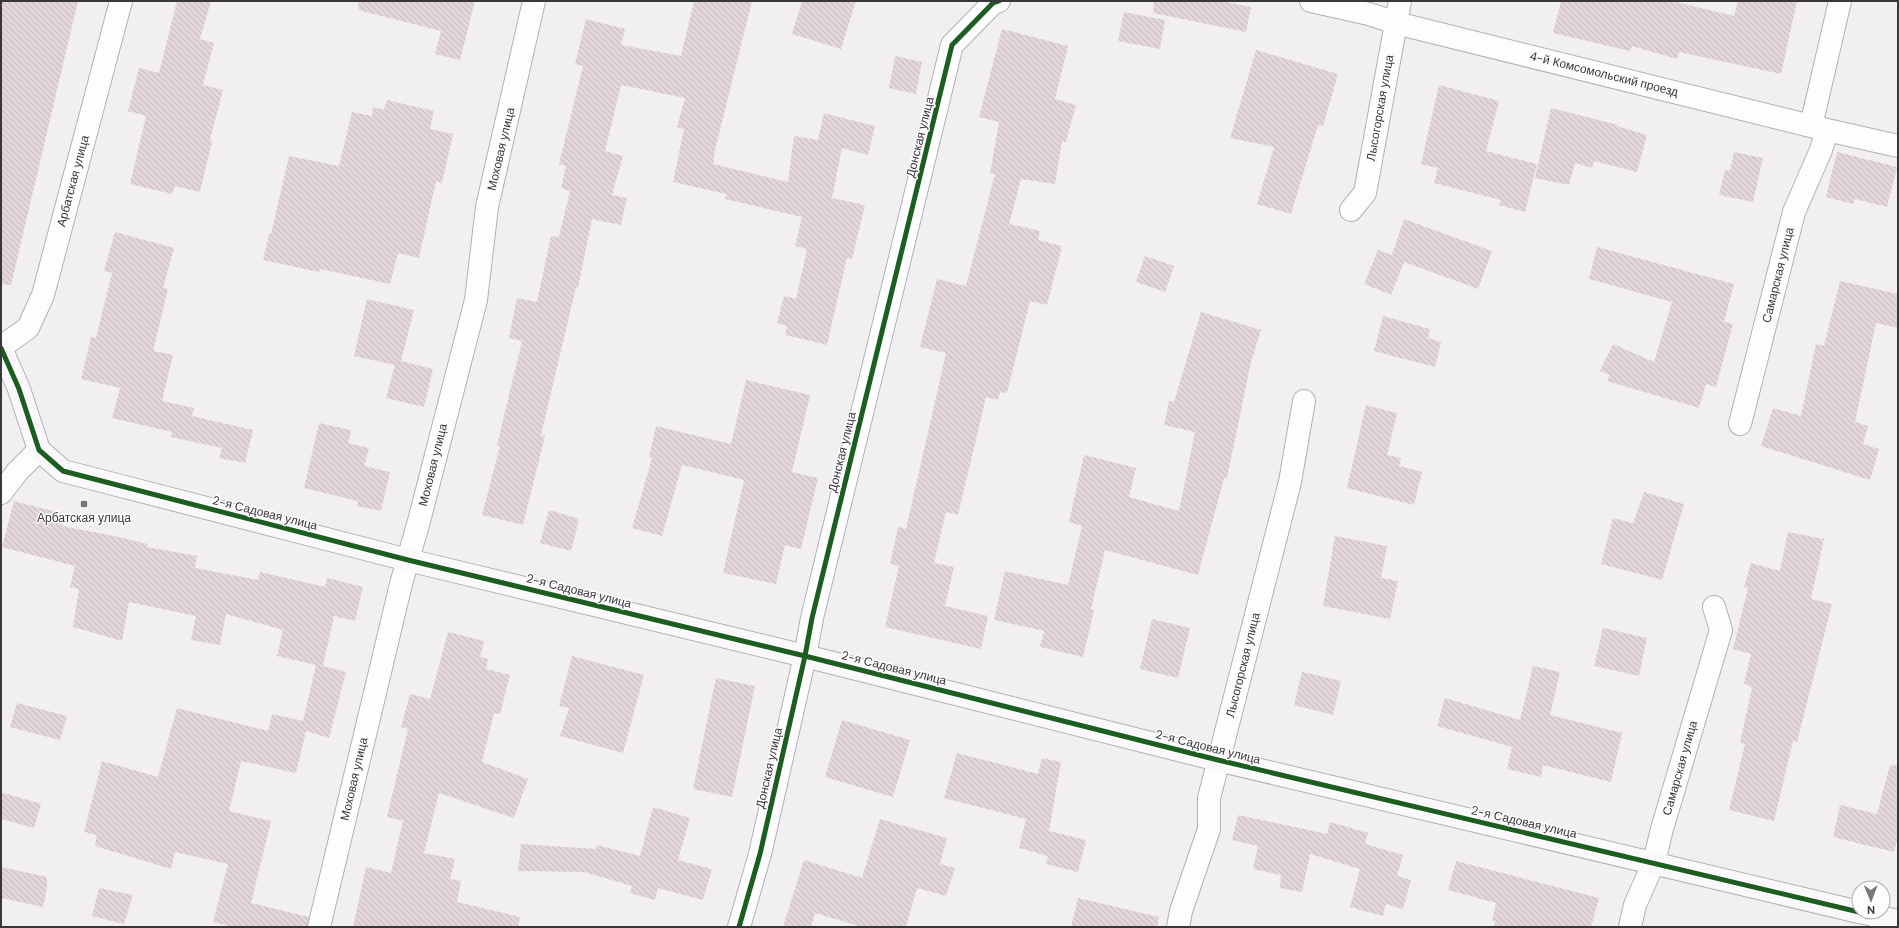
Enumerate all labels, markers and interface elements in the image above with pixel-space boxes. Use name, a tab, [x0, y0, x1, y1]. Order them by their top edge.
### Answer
street label: 4-й Комсомольский проезд	[1528, 48, 1680, 100]
street label: Лысогорская улица	[1363, 53, 1397, 162]
street label: Донская улица	[902, 95, 938, 179]
street label: Моховая улица	[484, 106, 518, 192]
street label: Арбатская улица	[53, 133, 93, 228]
street label: Самарская улица	[1758, 225, 1798, 324]
street label: Донская улица	[824, 410, 860, 494]
street label: Моховая улица	[415, 422, 451, 508]
street label: 2-я Садовая улица	[211, 492, 320, 534]
marker: Арбатская улица	[79, 499, 89, 509]
place label: Арбатская улица	[37, 510, 131, 526]
street label: 2-я Садовая улица	[525, 570, 634, 612]
street label: Лысогорская улица	[1222, 611, 1264, 719]
street label: 2-я Садовая улица	[840, 647, 949, 689]
street label: Самарская улица	[1659, 718, 1701, 817]
street label: Донская улица	[752, 726, 786, 810]
street label: 2-я Садовая улица	[1154, 726, 1263, 768]
street label: Моховая улица	[337, 736, 371, 822]
street label: 2-я Садовая улица	[1470, 802, 1579, 842]
north arrow	[1851, 880, 1891, 920]
text: N	[1867, 903, 1875, 917]

